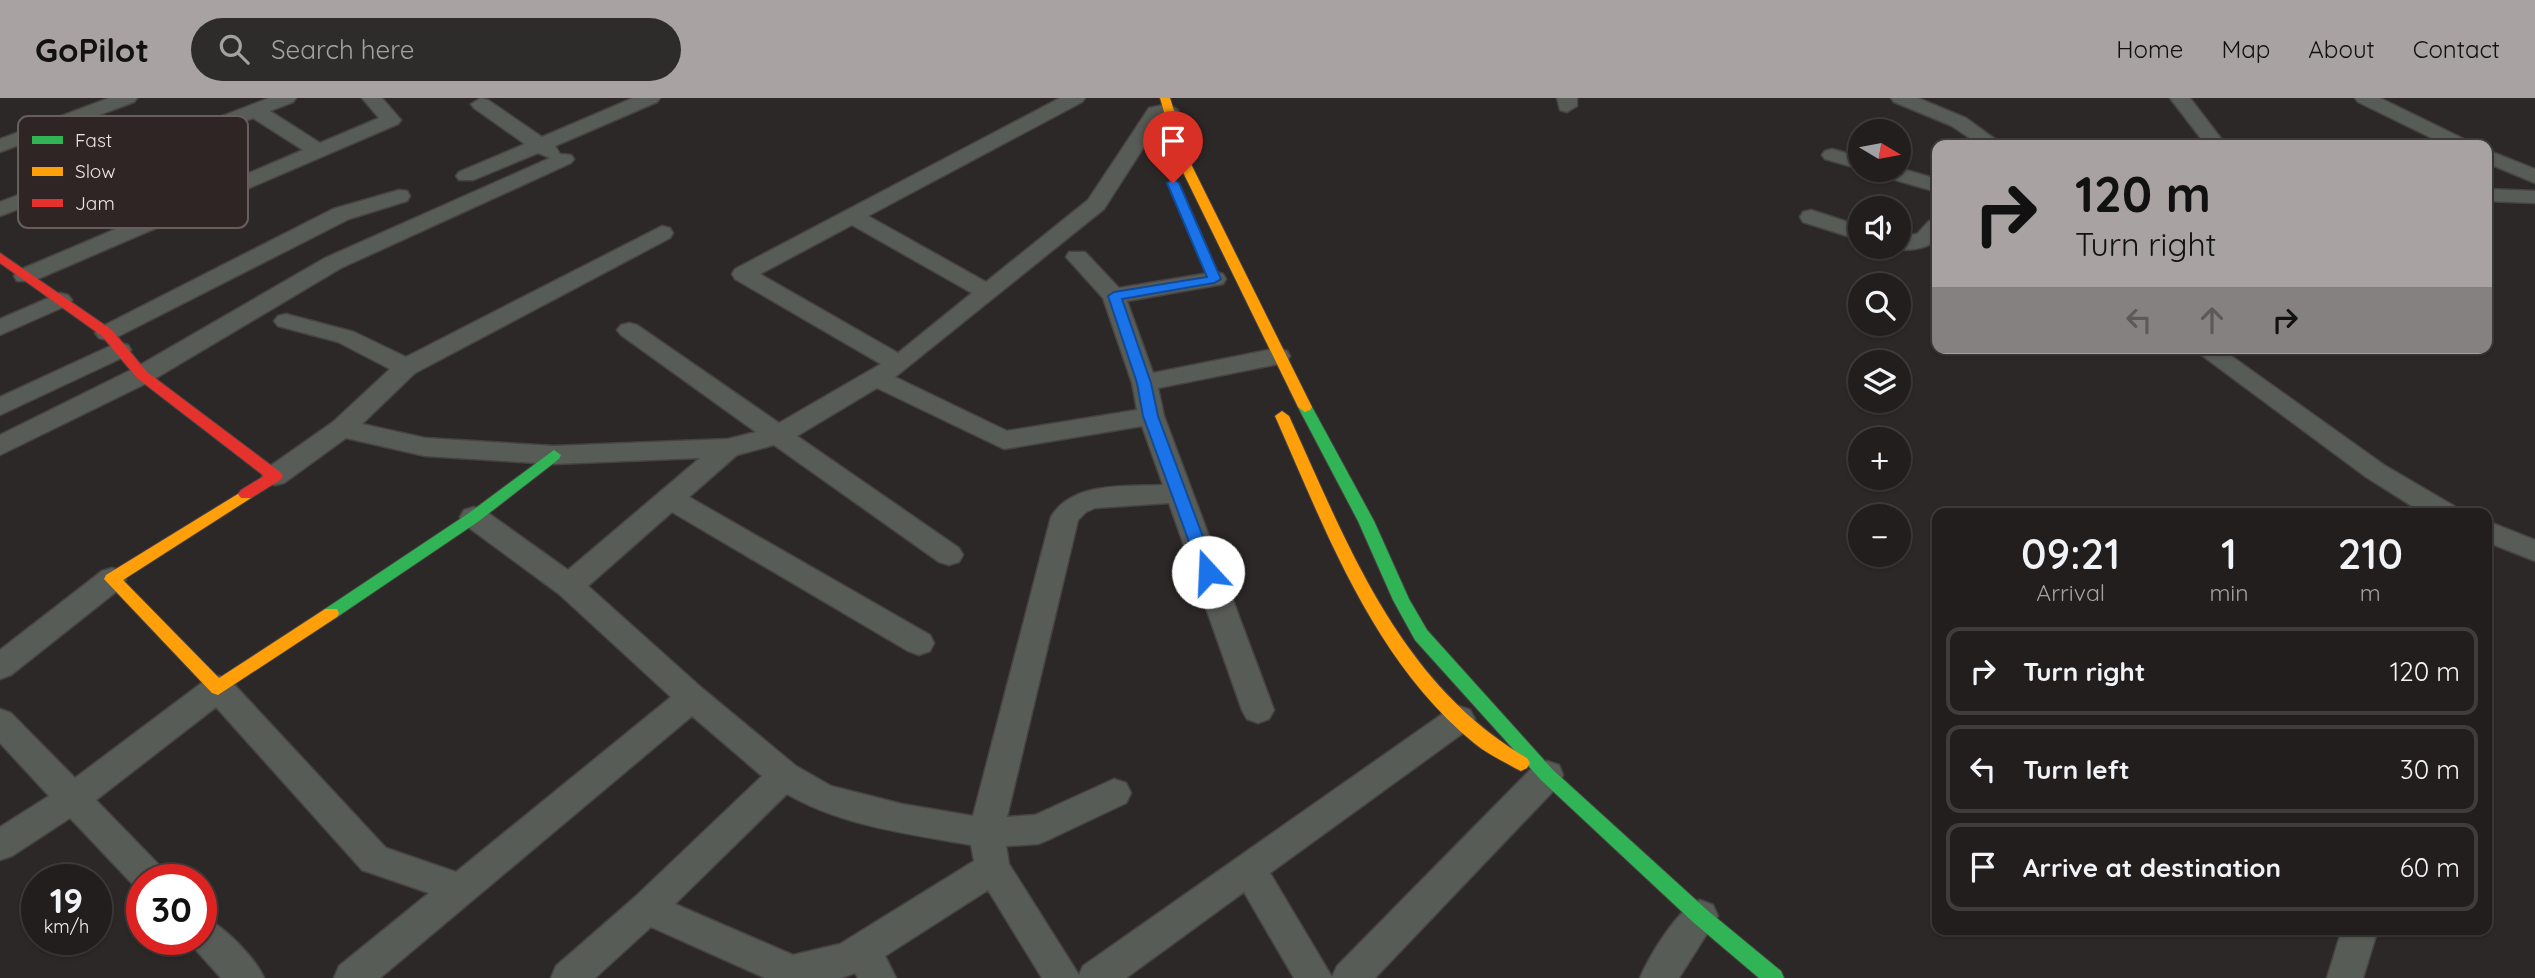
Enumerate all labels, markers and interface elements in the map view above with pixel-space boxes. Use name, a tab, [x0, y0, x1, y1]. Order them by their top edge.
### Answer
search box	[191, 18, 681, 81]
text: GoPilot	[35, 29, 149, 70]
icon: search	[215, 30, 253, 68]
text: Search here	[271, 33, 414, 66]
text: Home	[2116, 34, 2183, 64]
text: Map	[2221, 34, 2270, 64]
text: About	[2308, 34, 2375, 64]
text: Contact	[2413, 34, 2500, 64]
pin	[1143, 111, 1203, 183]
legend	[18, 116, 248, 228]
north arrow	[1848, 119, 1911, 182]
map controls	[1848, 119, 1911, 567]
icon: arrive	[1154, 122, 1192, 160]
text: Fast	[75, 128, 112, 152]
text: Slow	[75, 159, 116, 183]
text: 120 m	[2075, 163, 2211, 224]
icon: right	[1960, 168, 2051, 259]
text: Jam	[75, 191, 115, 215]
button: sound	[1848, 196, 1911, 259]
text: Turn right	[2075, 224, 2216, 264]
button: search	[1848, 273, 1911, 336]
icon: left	[2120, 301, 2158, 339]
icon: ahead	[2193, 301, 2231, 339]
icon: right	[2266, 301, 2304, 339]
button: layers	[1848, 350, 1911, 413]
button: +	[1848, 427, 1911, 490]
button: −	[1848, 504, 1911, 567]
text: 09:21	[2021, 527, 2120, 580]
text: 1	[2221, 527, 2237, 580]
text: 210	[2338, 527, 2403, 580]
position arrow	[1171, 535, 1245, 609]
text: Arrival	[2036, 578, 2105, 607]
text: min	[2209, 578, 2249, 607]
text: m	[2360, 578, 2381, 607]
icon: right	[1964, 652, 2002, 690]
text: Turn right	[2023, 655, 2145, 688]
text: 120 m	[2390, 655, 2460, 688]
icon: left	[1964, 750, 2002, 788]
text: Turn left	[2023, 753, 2130, 786]
text: 30 m	[2400, 753, 2460, 786]
icon: arrive	[1964, 848, 2002, 886]
text: Arrive at destination	[2023, 851, 2281, 884]
text: 60 m	[2400, 851, 2460, 884]
speed limit sign: 30	[126, 864, 217, 955]
text: 19	[50, 878, 83, 922]
text: km/h	[44, 915, 89, 938]

